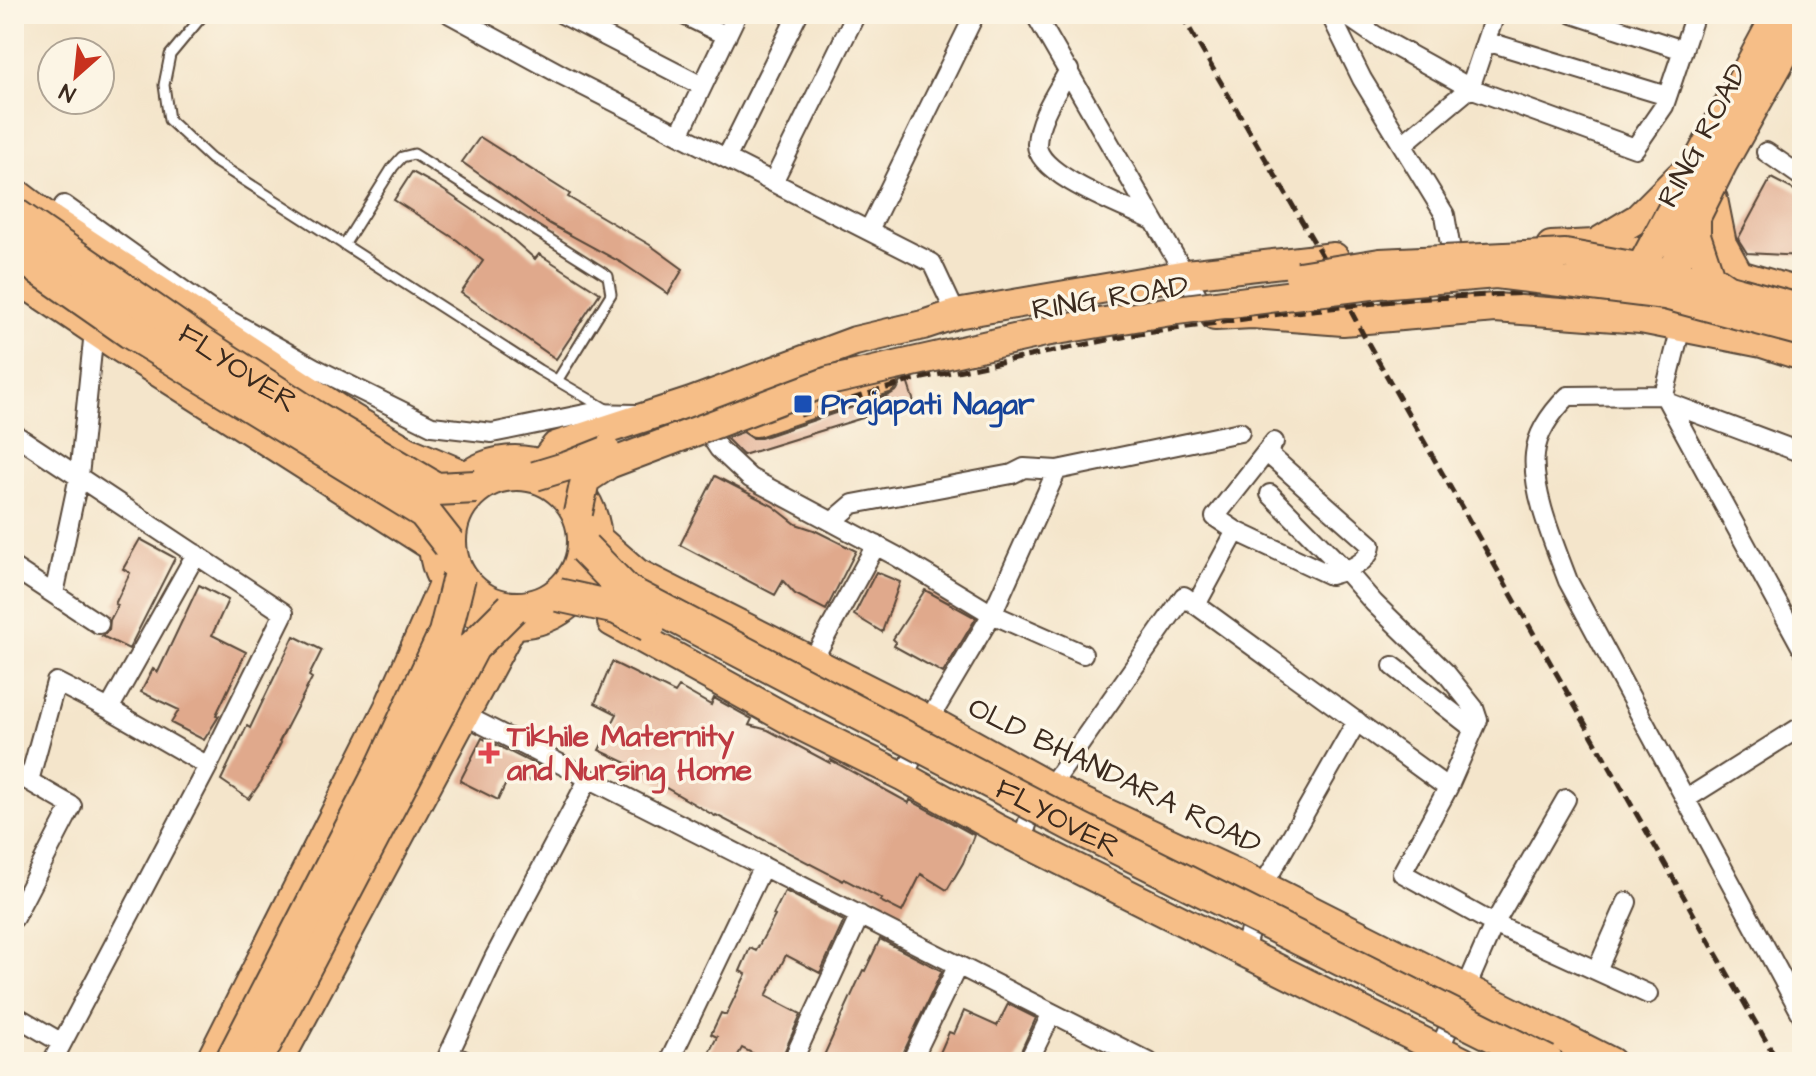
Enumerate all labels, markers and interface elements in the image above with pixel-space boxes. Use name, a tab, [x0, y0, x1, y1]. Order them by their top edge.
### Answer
north arrow	[36, 36, 116, 116]
street label: RING ROAD	[1647, 56, 1758, 215]
text: N	[54, 75, 81, 109]
street label: RING ROAD	[1029, 265, 1191, 331]
street label: FLYOVER	[169, 314, 306, 423]
place label: Prajapati Nagar	[821, 384, 1035, 428]
marker: Prajapati Nagar	[792, 393, 814, 415]
street label: OLD BHANDARA ROAD	[961, 687, 1268, 865]
place label: Tikhile Maternity and Nursing Home	[506, 716, 752, 794]
marker: Tikhile Maternity and Nursing Home	[478, 742, 500, 764]
street label: FLYOVER	[988, 768, 1128, 868]

